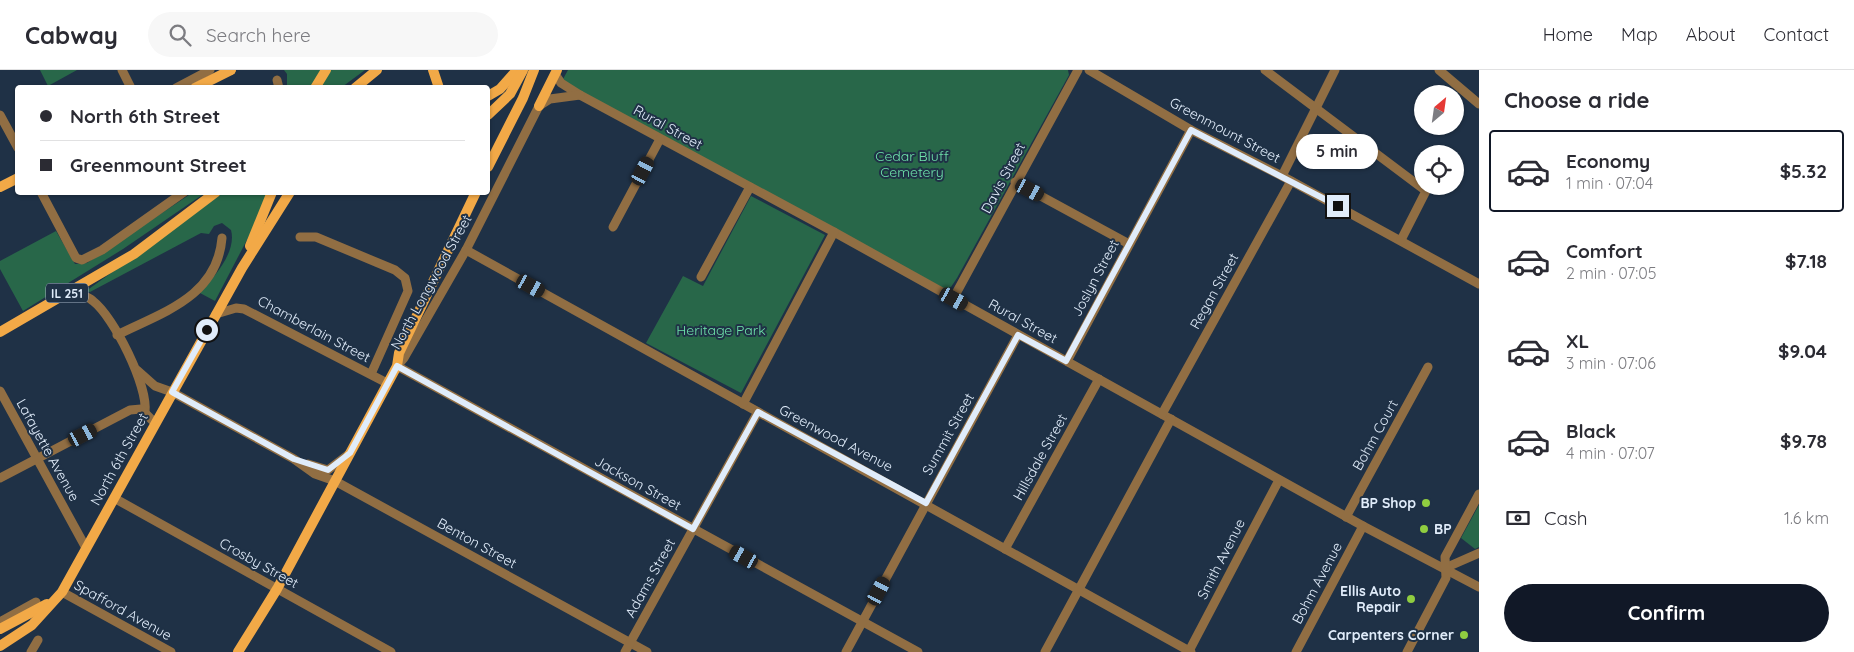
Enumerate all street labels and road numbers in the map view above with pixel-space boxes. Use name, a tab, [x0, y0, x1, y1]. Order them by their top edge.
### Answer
street label: Greenmount Street	[1167, 93, 1284, 167]
street label: Rural Street	[630, 101, 706, 153]
street label: Davis Street	[977, 139, 1029, 216]
street label: North Longwood Street	[386, 211, 476, 353]
street label: Joslyn Street	[1067, 236, 1123, 319]
street label: Regan Street	[1186, 249, 1242, 332]
road number: IL 251	[46, 284, 88, 302]
street label: Chamberlain Street	[255, 292, 374, 366]
street label: Rural Street	[985, 295, 1061, 347]
street label: Summit Street	[918, 390, 978, 478]
street label: Lafayette Avenue	[12, 396, 84, 504]
street label: Bohm Court	[1348, 396, 1402, 473]
street label: Greenwood Avenue	[776, 400, 896, 476]
street label: North 6th Street	[86, 409, 152, 508]
street label: Hillsdale Street	[1009, 410, 1071, 503]
street label: Jackson Street	[591, 452, 685, 514]
street label: Benton Street	[434, 514, 520, 572]
street label: Smith Avenue	[1193, 516, 1249, 602]
street label: Crosby Street	[216, 534, 302, 592]
street label: Adams Street	[621, 535, 679, 621]
street label: Bohm Avenue	[1288, 539, 1346, 627]
street label: Spafford Avenue	[71, 576, 175, 644]

